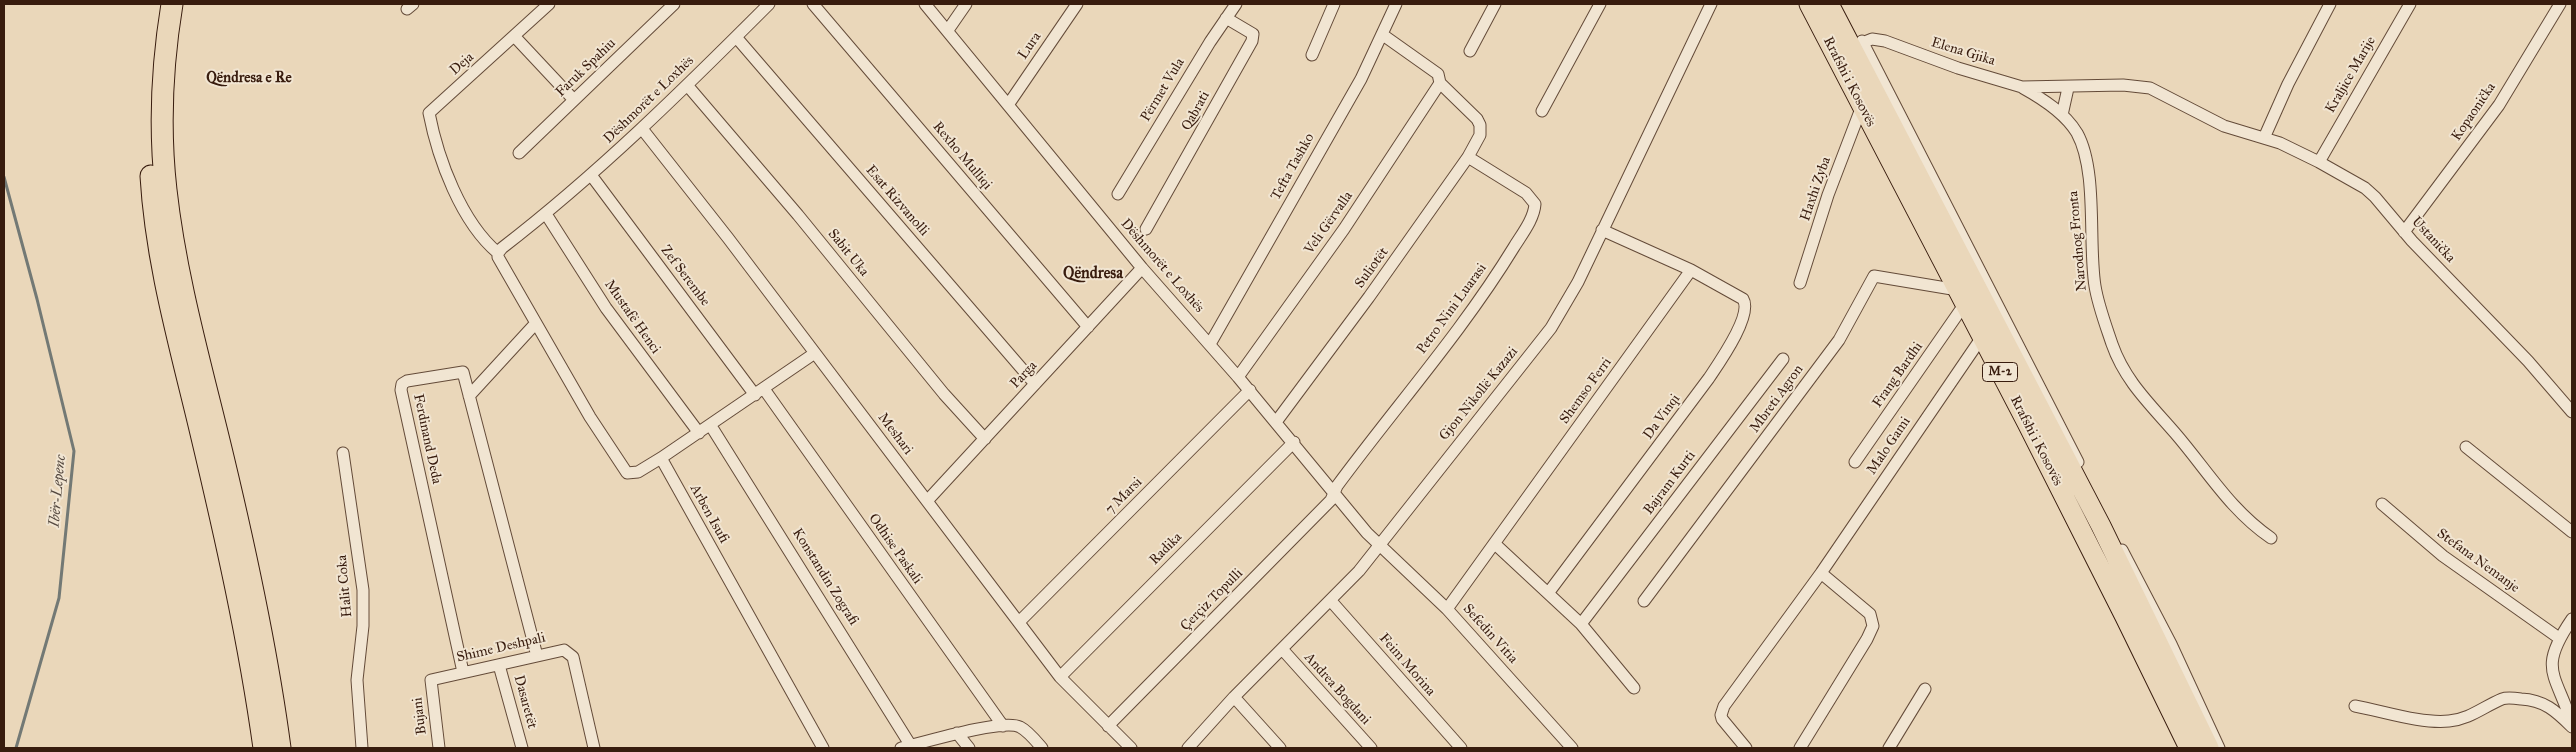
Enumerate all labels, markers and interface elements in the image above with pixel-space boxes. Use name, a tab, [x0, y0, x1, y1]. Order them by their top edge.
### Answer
street label: Lura	[1015, 29, 1045, 63]
street label: Rrafshi i Kosovës	[1819, 34, 1879, 130]
street label: Elena Gjika	[1929, 34, 1997, 70]
street label: Kraljice Marije	[2322, 34, 2380, 116]
street label: Faruk Spahiu	[552, 35, 620, 101]
street label: Deja	[447, 49, 477, 79]
street label: Dëshmorët e Loxhës	[600, 53, 698, 147]
street label: Përmet Vula	[1138, 55, 1188, 125]
district label: Qëndresa e Re	[206, 69, 292, 87]
street label: Kopaonička	[2448, 80, 2500, 144]
street label: Qabrati	[1178, 88, 1214, 134]
street label: Rexho Mulliqi	[929, 119, 995, 193]
street label: Tefta Tashko	[1268, 131, 1318, 203]
street label: Haxhi Zyba	[1797, 155, 1835, 223]
street label: Esat Rizvanolli	[862, 162, 932, 240]
street label: Veli Gërvalla	[1301, 188, 1357, 258]
street label: Narodnog Fronta	[2065, 190, 2091, 292]
street label: Ustanička	[2408, 214, 2458, 266]
street label: Dëshmorët e Loxhës	[1117, 216, 1207, 316]
street label: Sabit Uka	[824, 226, 872, 280]
street label: Zef Serembe	[657, 242, 713, 310]
street label: Suliotët	[1352, 244, 1392, 292]
street label: Petro Nini Luarasi	[1414, 260, 1490, 358]
district label: Qëndresa	[1063, 264, 1123, 284]
street label: Mustafë Henci	[600, 277, 664, 357]
street label: Frang Bardhi	[1869, 339, 1927, 411]
street label: Gjon Nikollë Kazazi	[1436, 344, 1522, 444]
street label: Shemso Ferri	[1556, 355, 1616, 427]
street label: Parga	[1007, 358, 1041, 392]
street label: Mbreti Agron	[1747, 362, 1807, 436]
road number: M-2	[1982, 362, 2018, 382]
street label: Da Vinqi	[1640, 391, 1684, 443]
street label: Ferdinand Deda	[409, 392, 445, 486]
street label: Rrafshi i Kosovës	[2006, 393, 2066, 489]
street label: Meshari	[874, 410, 916, 458]
street label: Malo Gami	[1864, 414, 1914, 478]
street label: Bajram Kurti	[1641, 448, 1699, 518]
water label: Ibër-Lepenc	[46, 454, 70, 528]
street label: 7 Marsi	[1102, 474, 1146, 518]
street label: Arben Isufi	[686, 482, 732, 546]
street label: Odhise Paskali	[865, 511, 925, 587]
street label: Konstandin Zografi	[788, 525, 862, 629]
street label: Stefana Nemanje	[2433, 525, 2523, 597]
street label: Radika	[1146, 529, 1186, 569]
street label: Halit Coka	[334, 554, 356, 618]
street label: Çerçiz Topulli	[1177, 565, 1247, 635]
street label: Sefedin Vitia	[1459, 601, 1521, 667]
street label: Shime Deshpali	[455, 630, 547, 666]
street label: Feim Morina	[1375, 630, 1439, 700]
street label: Andrea Bogdani	[1300, 649, 1374, 729]
street label: Dasaretët	[510, 673, 540, 731]
street label: Bujani	[409, 696, 431, 736]

